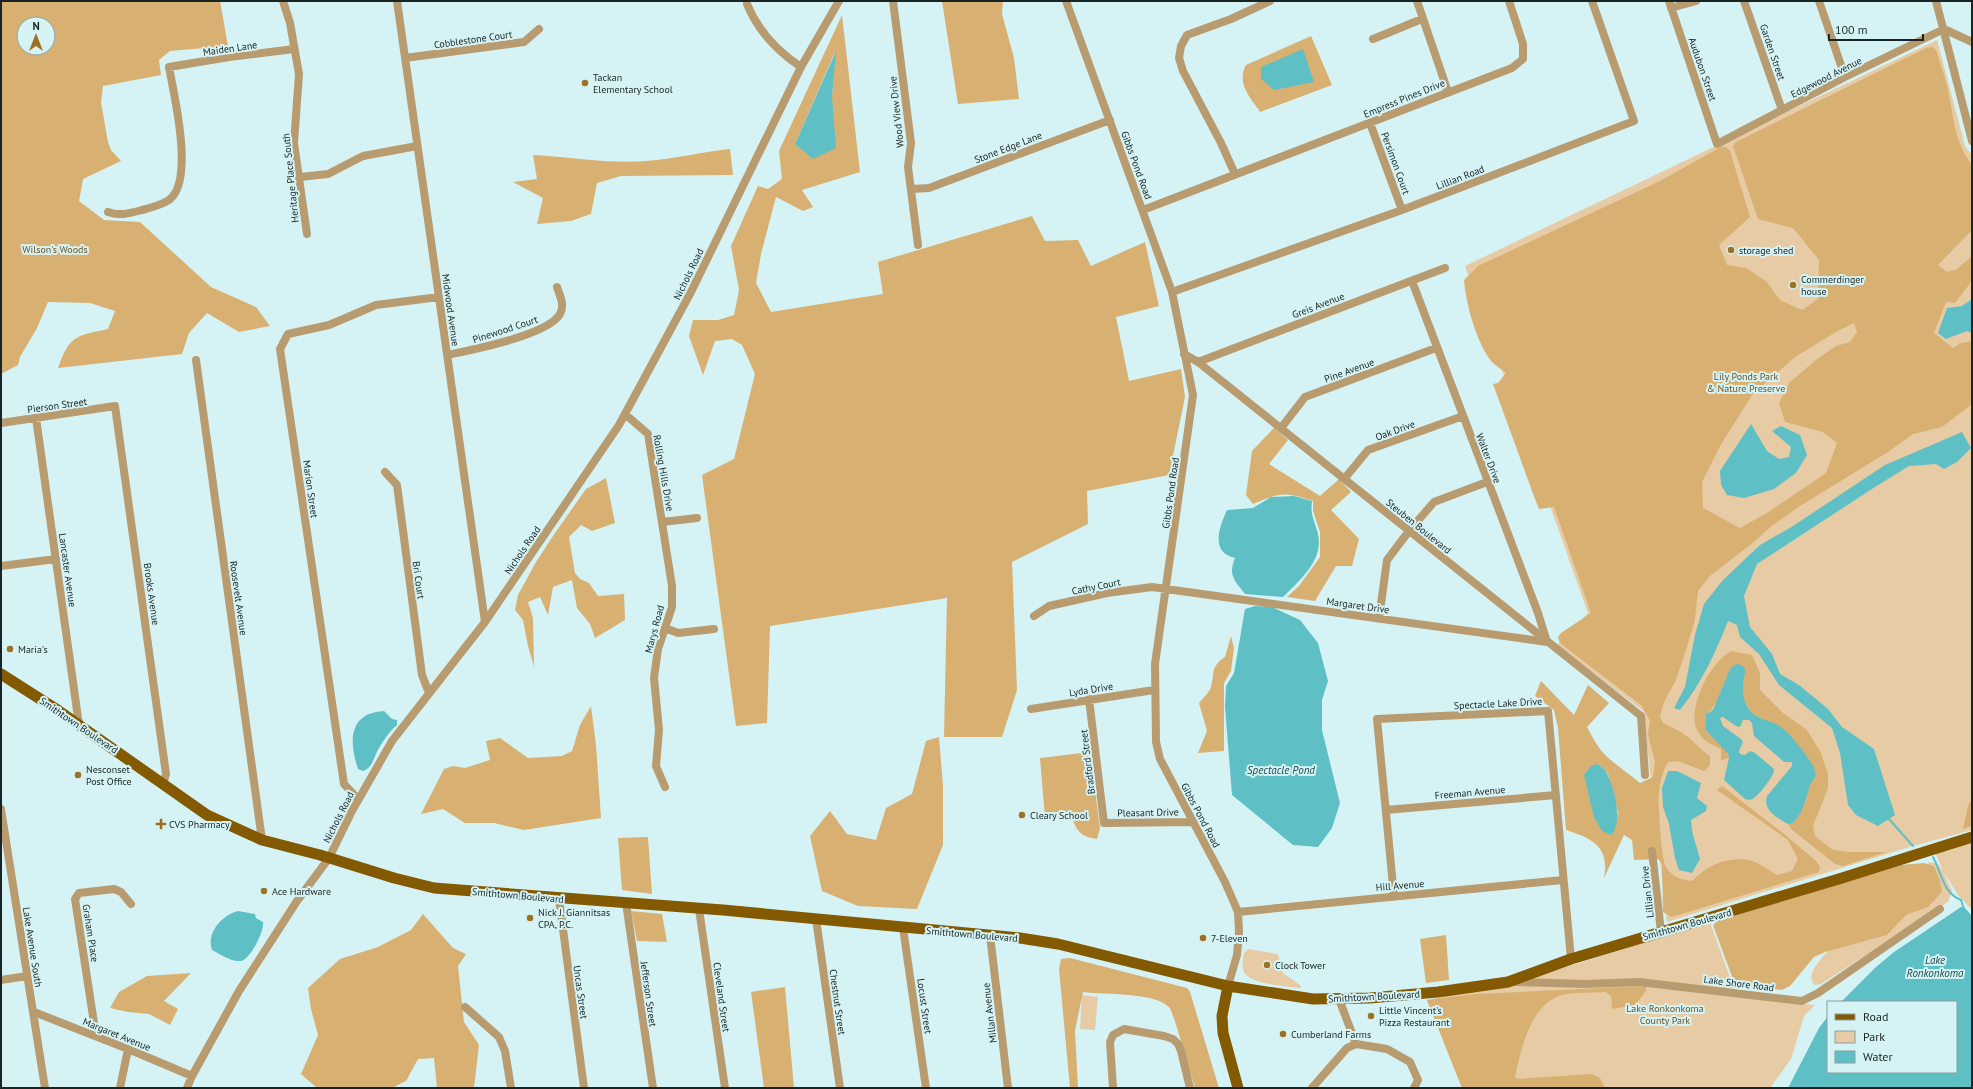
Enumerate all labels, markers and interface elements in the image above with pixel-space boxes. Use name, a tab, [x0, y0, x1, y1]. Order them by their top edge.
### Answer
north arrow	[16, 16, 56, 56]
scale bar	[1829, 16, 1923, 42]
text: N	[32, 19, 40, 33]
street label: Garden Street	[1757, 22, 1788, 83]
text: 100 m	[1835, 22, 1868, 37]
street label: Cobblestone Court	[433, 27, 514, 51]
street label: Audubon Street	[1686, 36, 1720, 103]
street label: Maiden Lane	[202, 38, 258, 59]
street label: Edgewood Avenue	[1789, 54, 1864, 101]
place label: Tackan Elementary School	[593, 71, 673, 96]
street label: Wood View Drive	[886, 76, 907, 148]
street label: Empress Pines Drive	[1362, 76, 1447, 121]
marker: Tackan Elementary School	[580, 78, 590, 88]
street label: Stone Edge Lane	[972, 129, 1044, 166]
street label: Gibbs Pond Road	[1118, 129, 1155, 201]
street label: Persimon Court	[1378, 130, 1413, 197]
street label: Heritage Place South	[279, 133, 302, 223]
street label: Lillian Road	[1434, 162, 1486, 193]
park label: Wilson's Woods	[22, 243, 88, 256]
place label: storage shed	[1739, 244, 1793, 257]
marker: storage shed	[1726, 245, 1736, 255]
street label: Nichols Road	[670, 246, 707, 302]
street label: Midwood Avenue	[439, 273, 462, 347]
place label: Commerdinger house	[1801, 273, 1864, 298]
marker: Commerdinger house	[1788, 280, 1798, 290]
street label: Greis Avenue	[1290, 290, 1346, 321]
street label: Pinewood Court	[471, 313, 540, 346]
street label: Pine Avenue	[1322, 355, 1376, 386]
park label: Lily Ponds Park & Nature Preserve	[1707, 370, 1785, 395]
street label: Pierson Street	[26, 395, 88, 416]
street label: Oak Drive	[1374, 417, 1417, 444]
street label: Walter Drive	[1473, 431, 1504, 485]
street label: Rolling Hills Drive	[650, 434, 677, 512]
street label: Gibbs Pond Road	[1159, 457, 1182, 530]
street label: Marion Street	[300, 459, 321, 519]
street label: Steuben Boulevard	[1383, 496, 1454, 557]
street label: Nichols Road	[501, 524, 543, 577]
street label: Lancaster Avenue	[56, 532, 79, 608]
street label: Roosevelt Avenue	[227, 560, 250, 636]
street label: Bri Court	[409, 560, 428, 600]
street label: Brooks Avenue	[141, 562, 162, 626]
street label: Cathy Court	[1071, 575, 1122, 598]
street label: Margaret Drive	[1326, 595, 1390, 616]
street label: Marys Road	[642, 604, 667, 654]
place label: Maria's	[18, 643, 48, 656]
marker: Maria's	[5, 644, 15, 654]
street label: Lyda Drive	[1068, 680, 1114, 699]
street label: Smithtown Boulevard	[37, 694, 120, 757]
street label: Spectacle Lake Drive	[1453, 695, 1543, 712]
street label: Bradford Street	[1077, 728, 1098, 795]
place label: Nesconset Post Office	[86, 763, 132, 788]
water label: Spectacle Pond	[1247, 763, 1315, 777]
marker: Nesconset Post Office	[73, 770, 83, 780]
street label: Gibbs Pond Road	[1178, 781, 1223, 850]
street label: Freeman Avenue	[1434, 783, 1506, 802]
street label: Nichols Road	[320, 789, 357, 845]
street label: Pleasant Drive	[1117, 805, 1179, 820]
place label: Cleary School	[1030, 809, 1088, 822]
marker: Cleary School	[1017, 810, 1027, 820]
place label: CVS Pharmacy	[169, 818, 230, 831]
marker: CVS Pharmacy	[156, 819, 166, 829]
street label: Lillian Drive	[1638, 865, 1657, 918]
street label: Hill Avenue	[1375, 877, 1425, 894]
place label: Ace Hardware	[272, 885, 331, 898]
street label: Smithtown Boulevard	[472, 885, 564, 906]
marker: Ace Hardware	[259, 886, 269, 896]
street label: Graham Place	[80, 903, 102, 963]
street label: Lake Avenue South	[20, 906, 45, 988]
place label: Nick J. Giannitsas CPA, P.C.	[538, 906, 610, 931]
street label: Smithtown Boulevard	[1641, 906, 1733, 943]
marker: Nick J. Giannitsas CPA, P.C.	[525, 913, 535, 923]
street label: Smithtown Boulevard	[926, 924, 1018, 945]
place label: 7-Eleven	[1211, 932, 1248, 945]
marker: 7-Eleven	[1198, 933, 1208, 943]
water label: Lake Ronkonkoma	[1907, 953, 1964, 980]
street label: Jefferson Street	[637, 959, 660, 1028]
place label: Clock Tower	[1275, 959, 1326, 972]
marker: Clock Tower	[1262, 960, 1272, 970]
street label: Cleveland Street	[710, 961, 733, 1033]
street label: Uncas Street	[570, 964, 591, 1020]
street label: Chestnut Street	[826, 968, 849, 1036]
street label: Lake Shore Road	[1703, 973, 1775, 994]
street label: Locust Street	[914, 978, 935, 1035]
street label: Millan Avenue	[979, 982, 1000, 1044]
street label: Smithtown Boulevard	[1328, 988, 1420, 1005]
legend	[1827, 1001, 1957, 1073]
park label: Lake Ronkonkoma County Park	[1626, 1002, 1704, 1027]
place label: Little Vincent's Pizza Restaurant	[1379, 1004, 1450, 1029]
text: Road	[1863, 1009, 1888, 1024]
marker: Little Vincent's Pizza Restaurant	[1366, 1011, 1376, 1021]
street label: Margaret Avenue	[81, 1015, 153, 1054]
place label: Cumberland Farms	[1291, 1028, 1371, 1041]
marker: Cumberland Farms	[1278, 1029, 1288, 1039]
text: Park	[1863, 1029, 1885, 1044]
text: Water	[1863, 1049, 1893, 1064]

